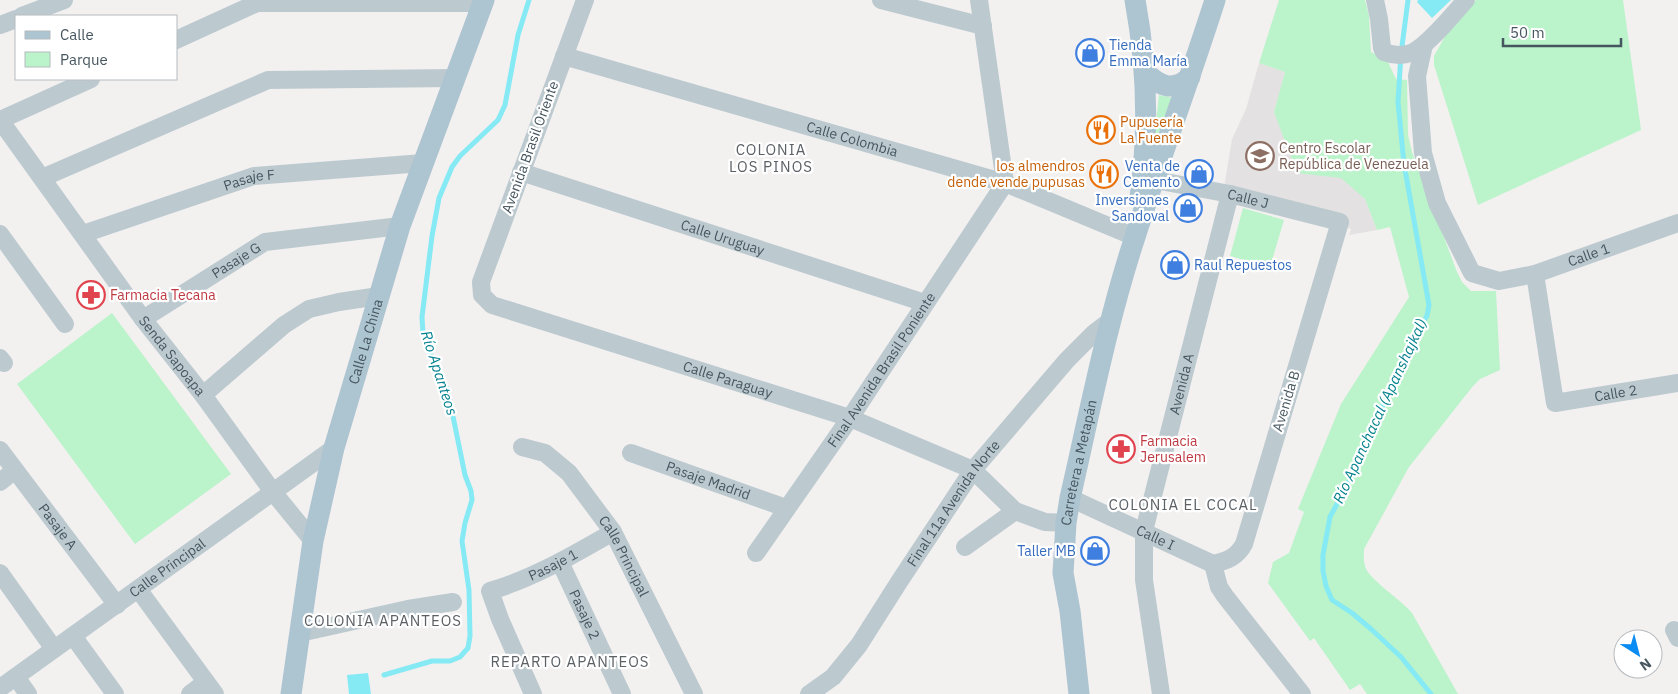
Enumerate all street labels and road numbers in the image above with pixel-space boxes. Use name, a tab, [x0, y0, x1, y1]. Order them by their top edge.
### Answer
street label: Avenida Brasil Oriente	[498, 78, 562, 216]
street label: Calle Colombia	[804, 117, 901, 161]
street label: Pasaje F	[221, 165, 275, 195]
street label: Calle J	[1226, 185, 1271, 213]
street label: Calle Uruguay	[678, 215, 767, 259]
street label: Pasaje G	[208, 238, 264, 282]
street label: Calle 1	[1565, 239, 1612, 271]
street label: Final Avenida Brasil Poniente	[823, 289, 940, 451]
street label: Calle La China	[344, 296, 387, 386]
street label: Senda Sapoapa	[135, 312, 210, 400]
street label: Avenida A	[1165, 351, 1198, 416]
street label: Calle Paraguay	[681, 357, 775, 402]
street label: Avenida B	[1268, 368, 1304, 434]
street label: Calle 2	[1593, 381, 1638, 405]
street label: Carretera a Metapán	[1057, 398, 1101, 527]
street label: Final 11a Avenida Norte	[903, 436, 1004, 570]
street label: Pasaje Madrid	[664, 457, 753, 504]
street label: Pasaje A	[34, 500, 81, 553]
street label: Calle Principal	[595, 512, 653, 600]
street label: Calle I	[1133, 521, 1177, 554]
street label: Calle Principal	[126, 534, 209, 601]
street label: Pasaje 1	[526, 545, 581, 585]
street label: Pasaje 2	[565, 587, 604, 642]

